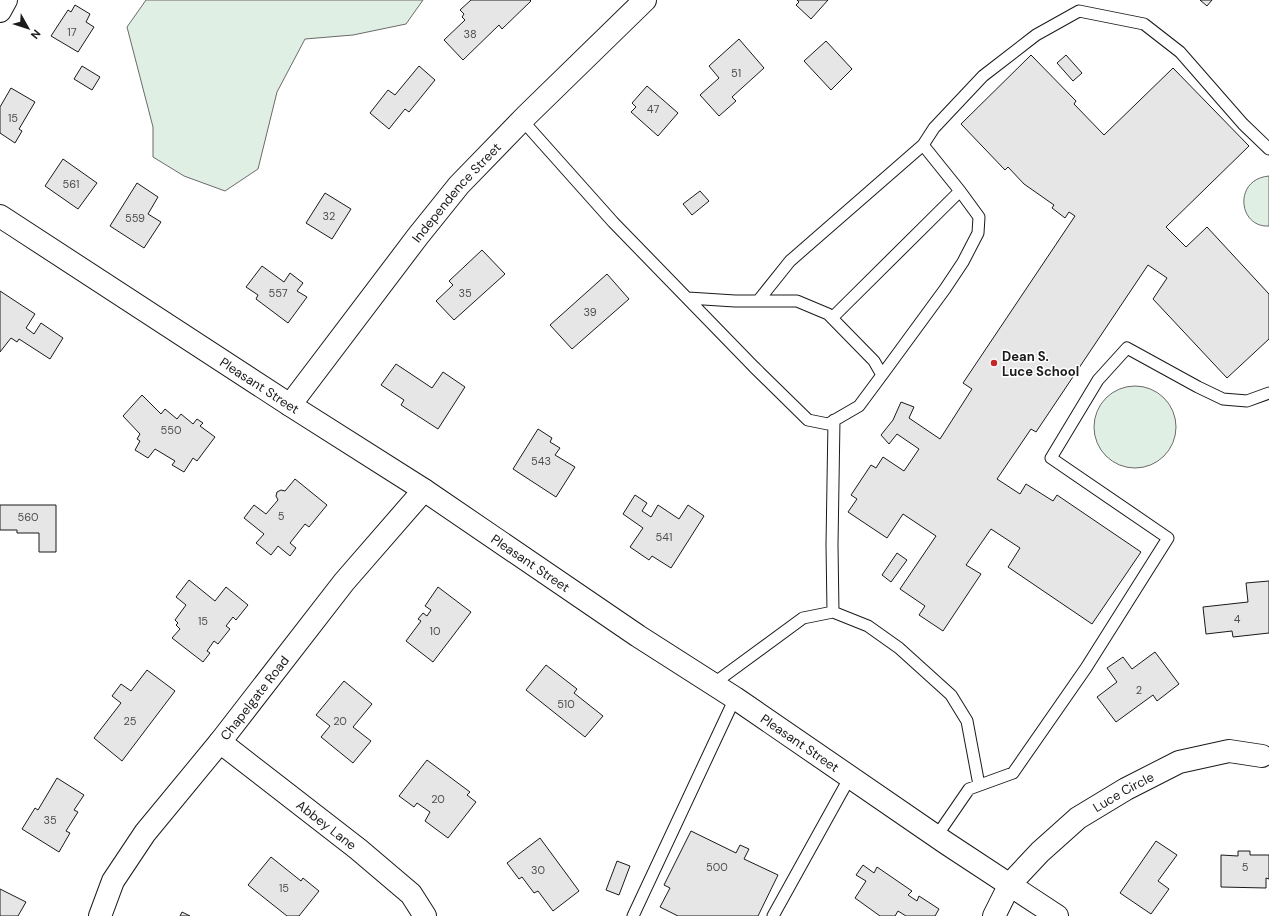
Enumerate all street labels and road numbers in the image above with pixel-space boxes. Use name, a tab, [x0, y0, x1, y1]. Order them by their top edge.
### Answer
street label: Independence Street	[408, 139, 505, 246]
street label: Pleasant Street	[216, 354, 302, 418]
street label: Pleasant Street	[488, 530, 573, 596]
street label: Chapelgate Road	[217, 652, 293, 744]
street label: Pleasant Street	[757, 710, 842, 776]
street label: Luce Circle	[1090, 768, 1157, 816]
street label: Abbey Lane	[293, 796, 360, 854]

